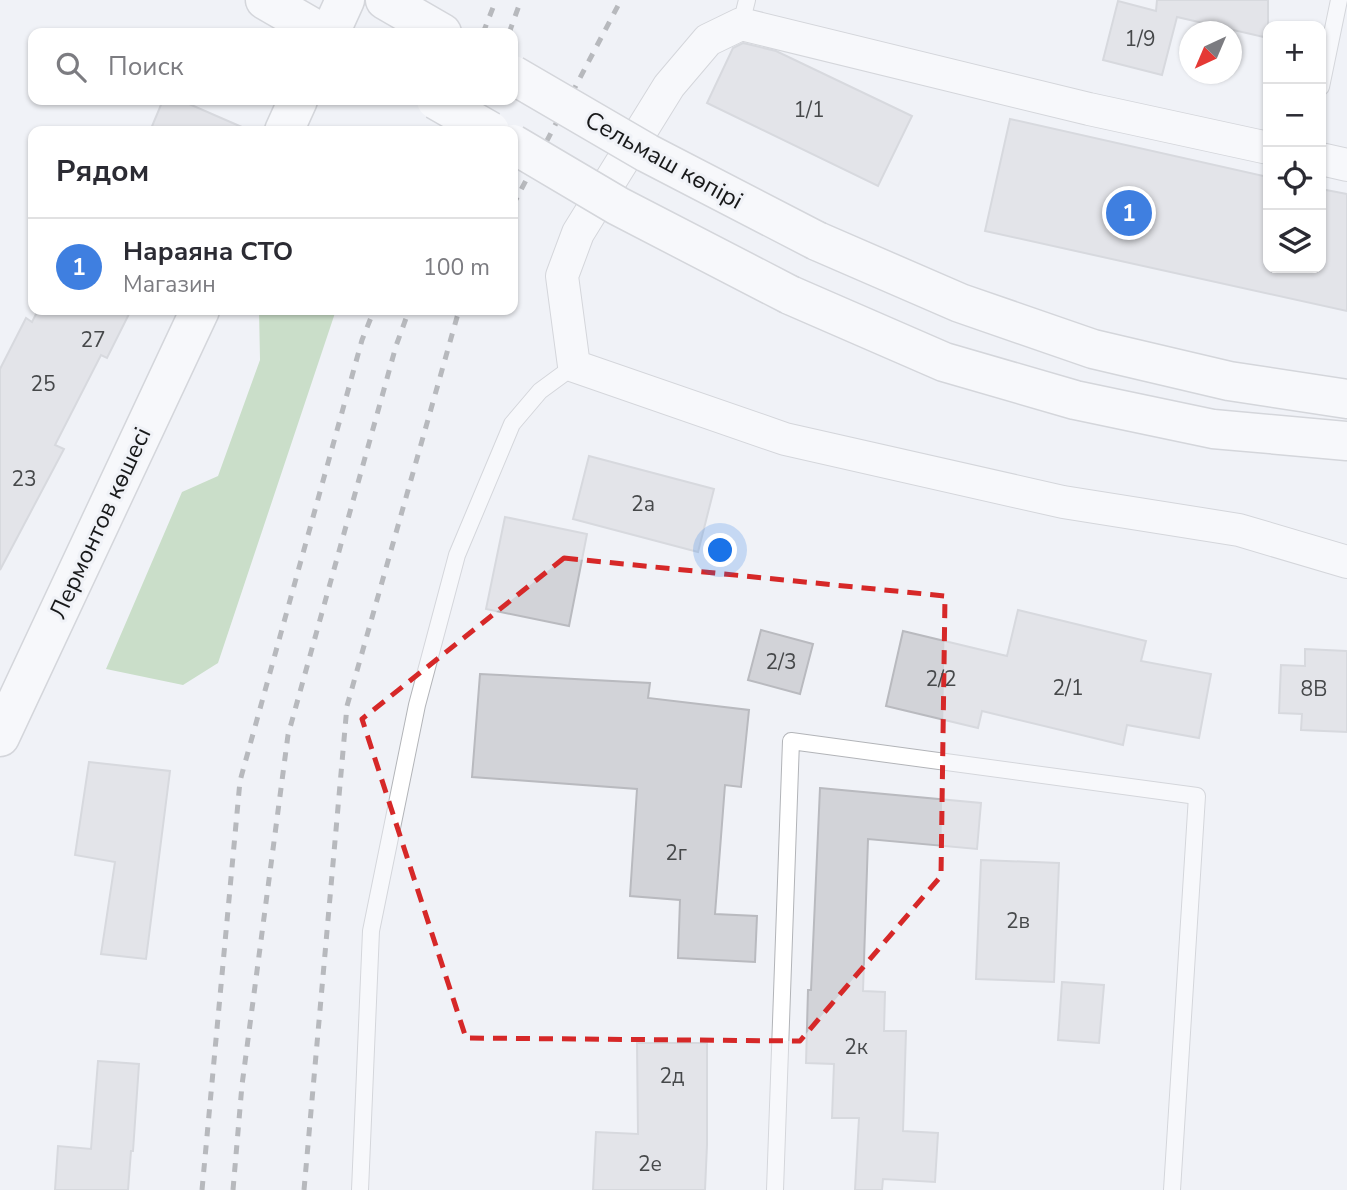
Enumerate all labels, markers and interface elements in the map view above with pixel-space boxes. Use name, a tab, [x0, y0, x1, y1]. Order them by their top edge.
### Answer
north arrow	[1179, 21, 1242, 84]
map controls	[1263, 21, 1326, 273]
button: +	[1263, 21, 1326, 84]
house number: 1/9	[1124, 25, 1156, 53]
search box	[28, 28, 518, 105]
icon: search	[52, 48, 90, 86]
text: Поиск	[108, 49, 184, 84]
button: −	[1263, 84, 1326, 147]
house number: 1/1	[793, 96, 825, 124]
street label: Сельмаш көпірі	[579, 103, 749, 217]
button: locate	[1263, 147, 1326, 210]
text: Рядом	[56, 151, 149, 192]
pin: 1	[1106, 187, 1152, 239]
button: layers	[1263, 210, 1326, 273]
text: Нараяна СТО	[123, 234, 293, 269]
text: 1	[72, 252, 86, 283]
text: 100 m	[423, 252, 490, 283]
text: Магазин	[123, 269, 216, 300]
house number: 27	[80, 326, 106, 354]
house number: 25	[30, 370, 56, 398]
street label: Лермонтов көшесі	[42, 422, 158, 624]
house number: 23	[11, 465, 37, 493]
house number: 2а	[631, 490, 655, 518]
your location	[703, 533, 737, 567]
house number: 2/3	[765, 648, 797, 676]
house number: 2/2	[925, 665, 957, 693]
house number: 2/1	[1052, 674, 1084, 702]
house number: 8В	[1301, 675, 1327, 703]
house number: 2г	[665, 839, 687, 867]
house number: 2в	[1006, 907, 1030, 935]
house number: 2к	[844, 1033, 869, 1061]
house number: 2д	[659, 1062, 685, 1090]
house number: 2е	[638, 1150, 662, 1178]

